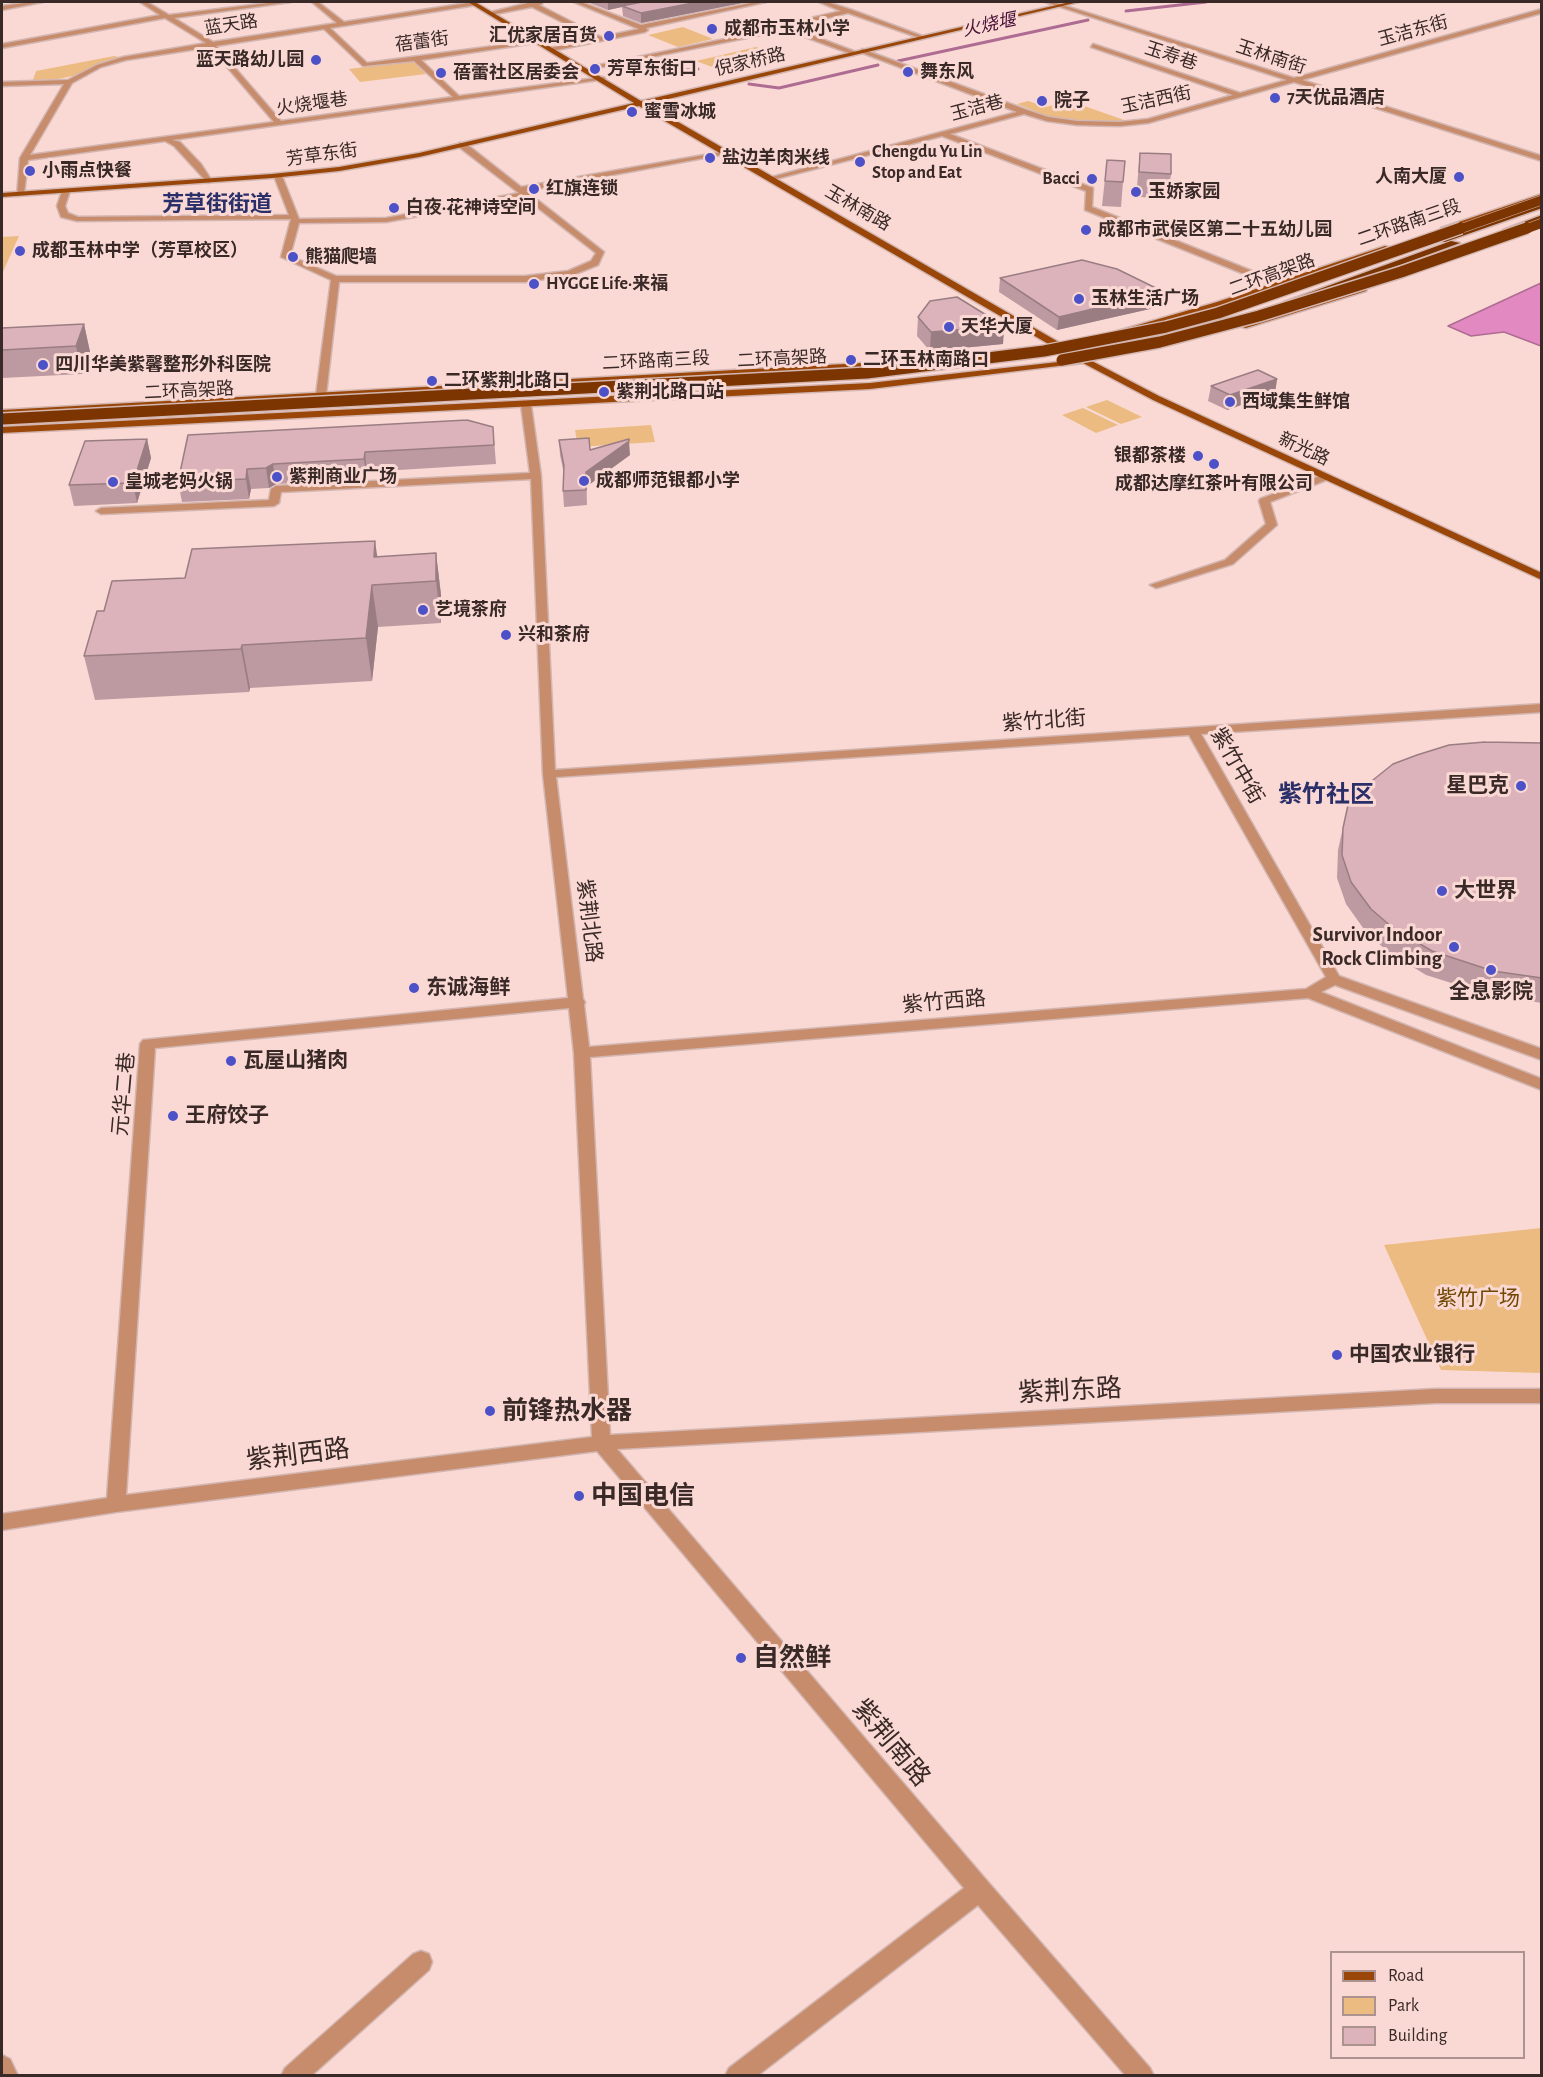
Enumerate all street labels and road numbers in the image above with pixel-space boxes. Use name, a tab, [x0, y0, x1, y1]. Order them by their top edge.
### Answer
street label: 蓝天路	[203, 10, 259, 40]
street label: 玉洁东街	[1375, 11, 1451, 51]
street label: 蓓蕾街	[394, 28, 450, 56]
street label: 玉林南街	[1233, 36, 1309, 78]
street label: 玉寿巷	[1142, 37, 1200, 75]
street label: 倪家桥路	[712, 43, 788, 81]
street label: 玉洁西街	[1119, 82, 1193, 118]
street label: 火烧堰巷	[275, 88, 349, 120]
street label: 玉洁巷	[948, 91, 1006, 125]
street label: 芳草东街	[285, 139, 359, 171]
street label: 玉林南路	[821, 181, 895, 235]
street label: 二环路南三段	[1354, 195, 1464, 251]
street label: 二环高架路	[1226, 249, 1318, 301]
street label: 二环高架路	[736, 346, 828, 372]
street label: 二环路南三段	[602, 347, 710, 375]
street label: 二环高架路	[143, 378, 235, 404]
street label: 新光路	[1275, 428, 1333, 470]
street label: 紫竹北街	[1001, 706, 1087, 736]
street label: 紫竹中街	[1205, 723, 1269, 809]
street label: 紫荆北路	[571, 878, 607, 964]
street label: 紫竹西路	[901, 986, 987, 1018]
street label: 元华二巷	[108, 1051, 140, 1137]
street label: 紫荆东路	[1017, 1373, 1123, 1409]
street label: 紫荆西路	[244, 1433, 352, 1477]
street label: 紫荆南路	[846, 1693, 936, 1793]

